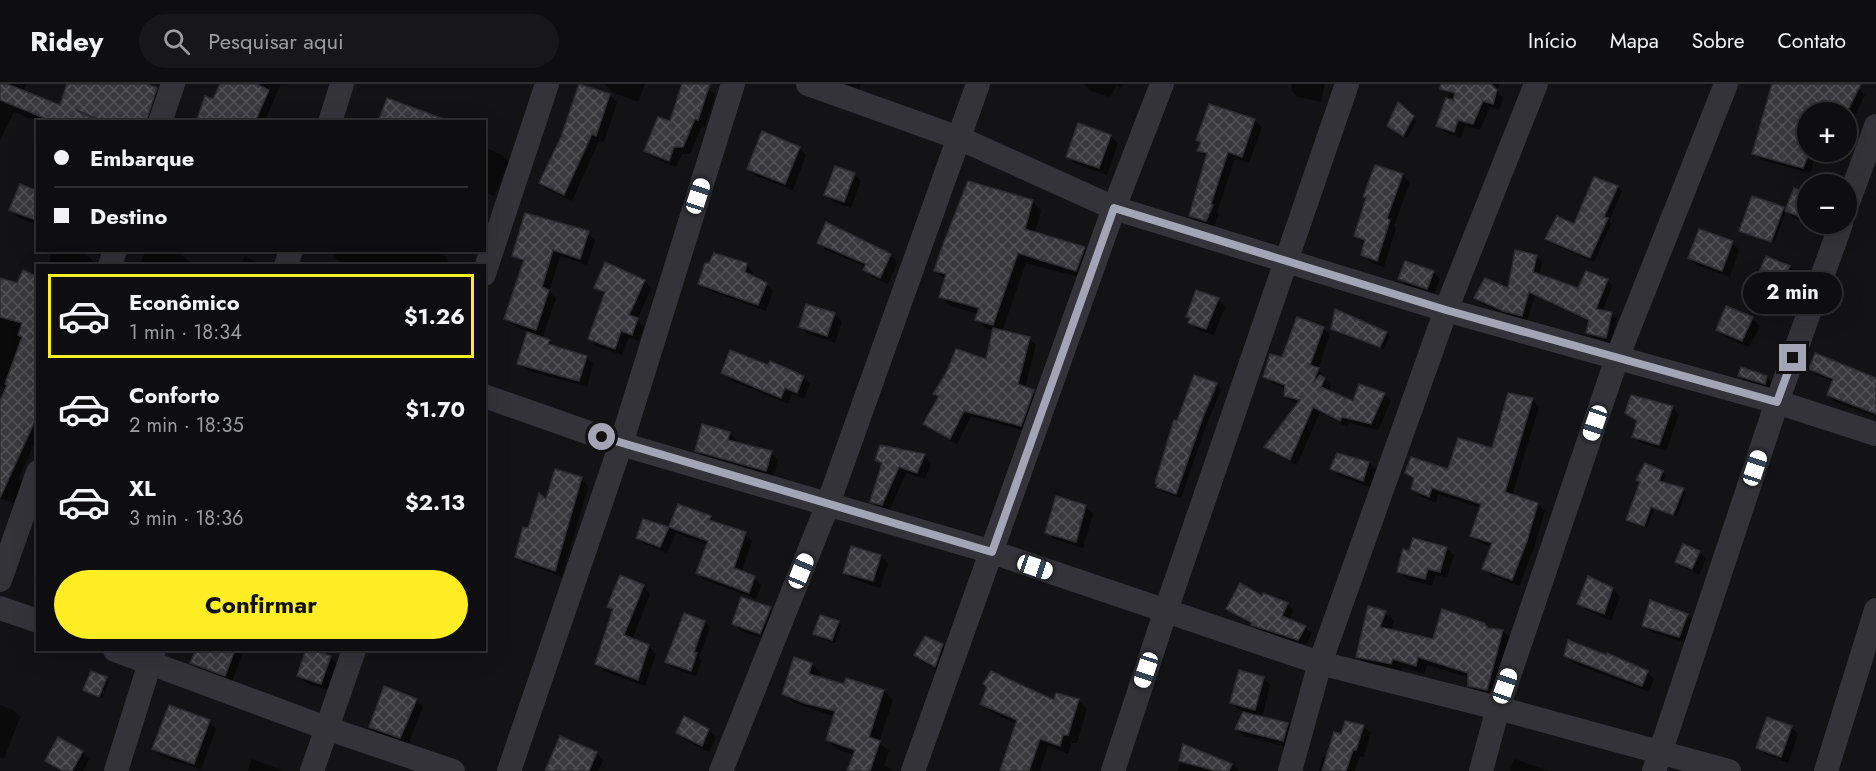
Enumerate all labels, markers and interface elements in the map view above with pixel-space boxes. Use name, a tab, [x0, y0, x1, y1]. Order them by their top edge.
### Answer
search box	[139, 14, 559, 68]
text: Ridey	[30, 21, 103, 62]
icon: search	[160, 25, 193, 58]
text: Pesquisar aqui	[208, 25, 344, 57]
text: Início	[1528, 26, 1577, 56]
text: Mapa	[1610, 26, 1659, 56]
text: Sobre	[1692, 26, 1744, 56]
text: Contato	[1777, 26, 1846, 56]
map controls	[1797, 102, 1857, 234]
button: +	[1797, 102, 1857, 162]
text: Embarque	[90, 142, 194, 174]
button: −	[1797, 174, 1857, 234]
car	[684, 176, 712, 216]
text: Destino	[90, 200, 167, 232]
callout: 2 min	[1744, 271, 1842, 313]
text: 2 min	[1766, 278, 1819, 307]
text: Econômico	[129, 286, 240, 318]
icon: car	[57, 289, 111, 343]
text: $1.26	[404, 300, 465, 332]
text: 1 min · 18:34	[129, 318, 242, 347]
route end	[1779, 344, 1806, 371]
text: Conforto	[129, 379, 220, 411]
icon: car	[57, 382, 111, 436]
text: $1.70	[405, 393, 465, 425]
car	[1581, 403, 1609, 443]
text: 2 min · 18:35	[129, 411, 244, 440]
route start	[588, 423, 615, 450]
car	[1741, 448, 1769, 488]
text: XL	[129, 472, 156, 504]
icon: car	[57, 475, 111, 529]
text: $2.13	[405, 486, 465, 518]
text: 3 min · 18:36	[129, 504, 244, 533]
car	[786, 551, 816, 591]
car	[1015, 553, 1055, 581]
button: Confirmar	[54, 570, 468, 639]
car	[1132, 650, 1160, 690]
car	[1491, 666, 1519, 706]

